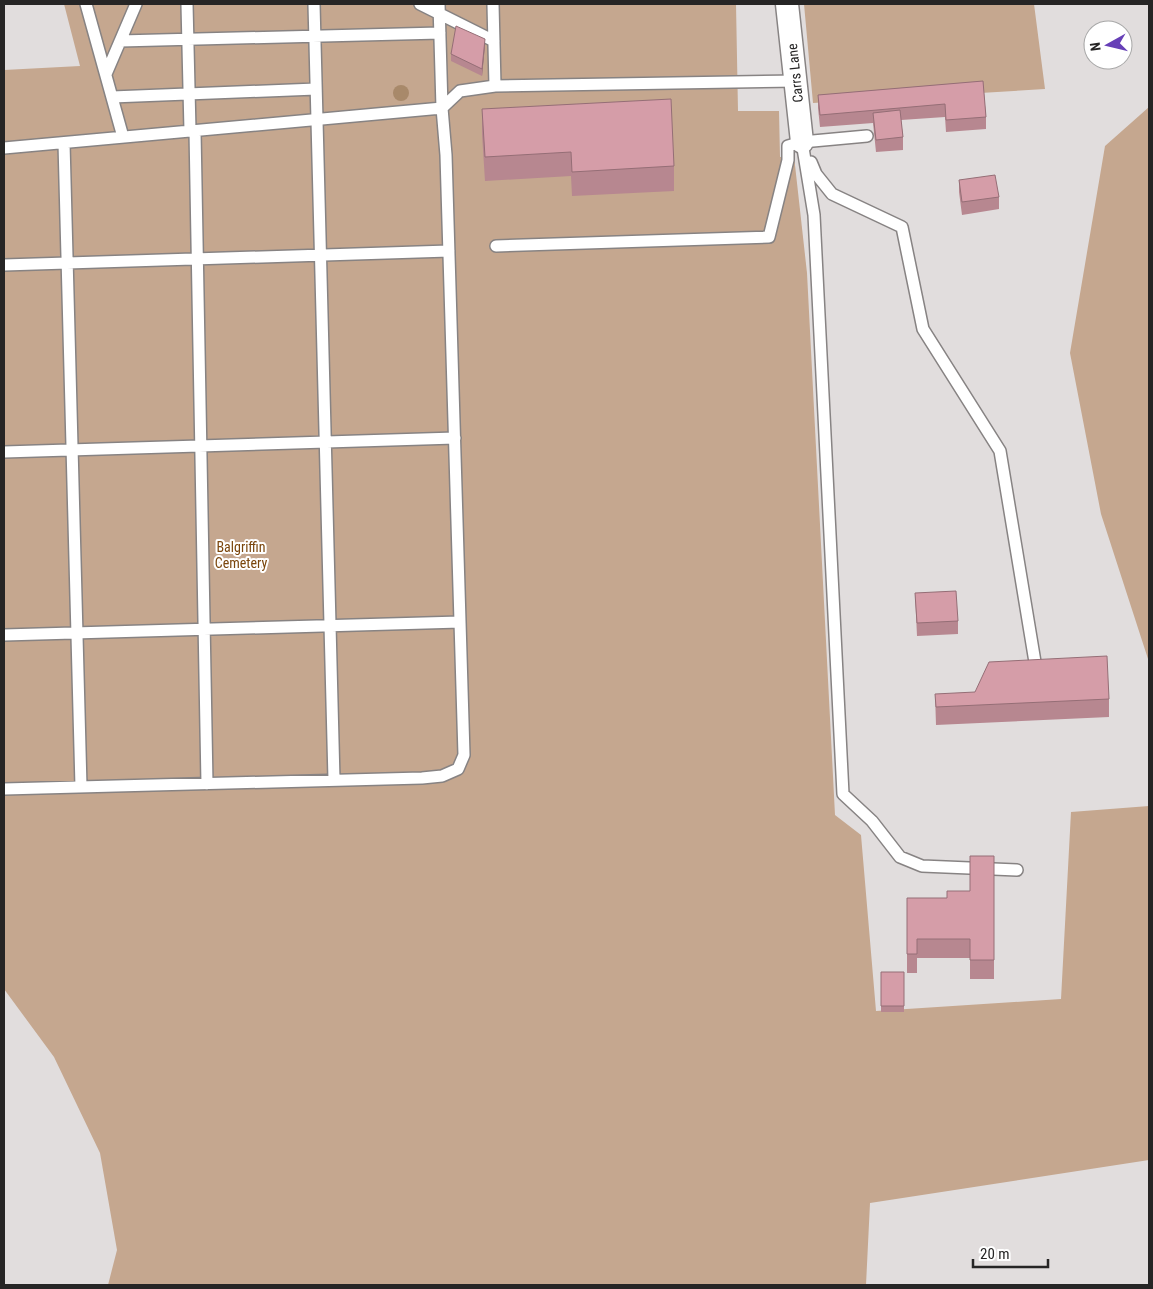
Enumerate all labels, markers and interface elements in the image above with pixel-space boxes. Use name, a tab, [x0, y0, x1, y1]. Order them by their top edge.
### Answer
north arrow	[1083, 20, 1133, 70]
text: N	[1087, 41, 1104, 52]
street label: Carrs Lane	[784, 42, 806, 103]
park label: Balgriffin Cemetery	[215, 539, 267, 571]
scale bar	[973, 1236, 1048, 1268]
text: 20 m	[980, 1245, 1010, 1263]

